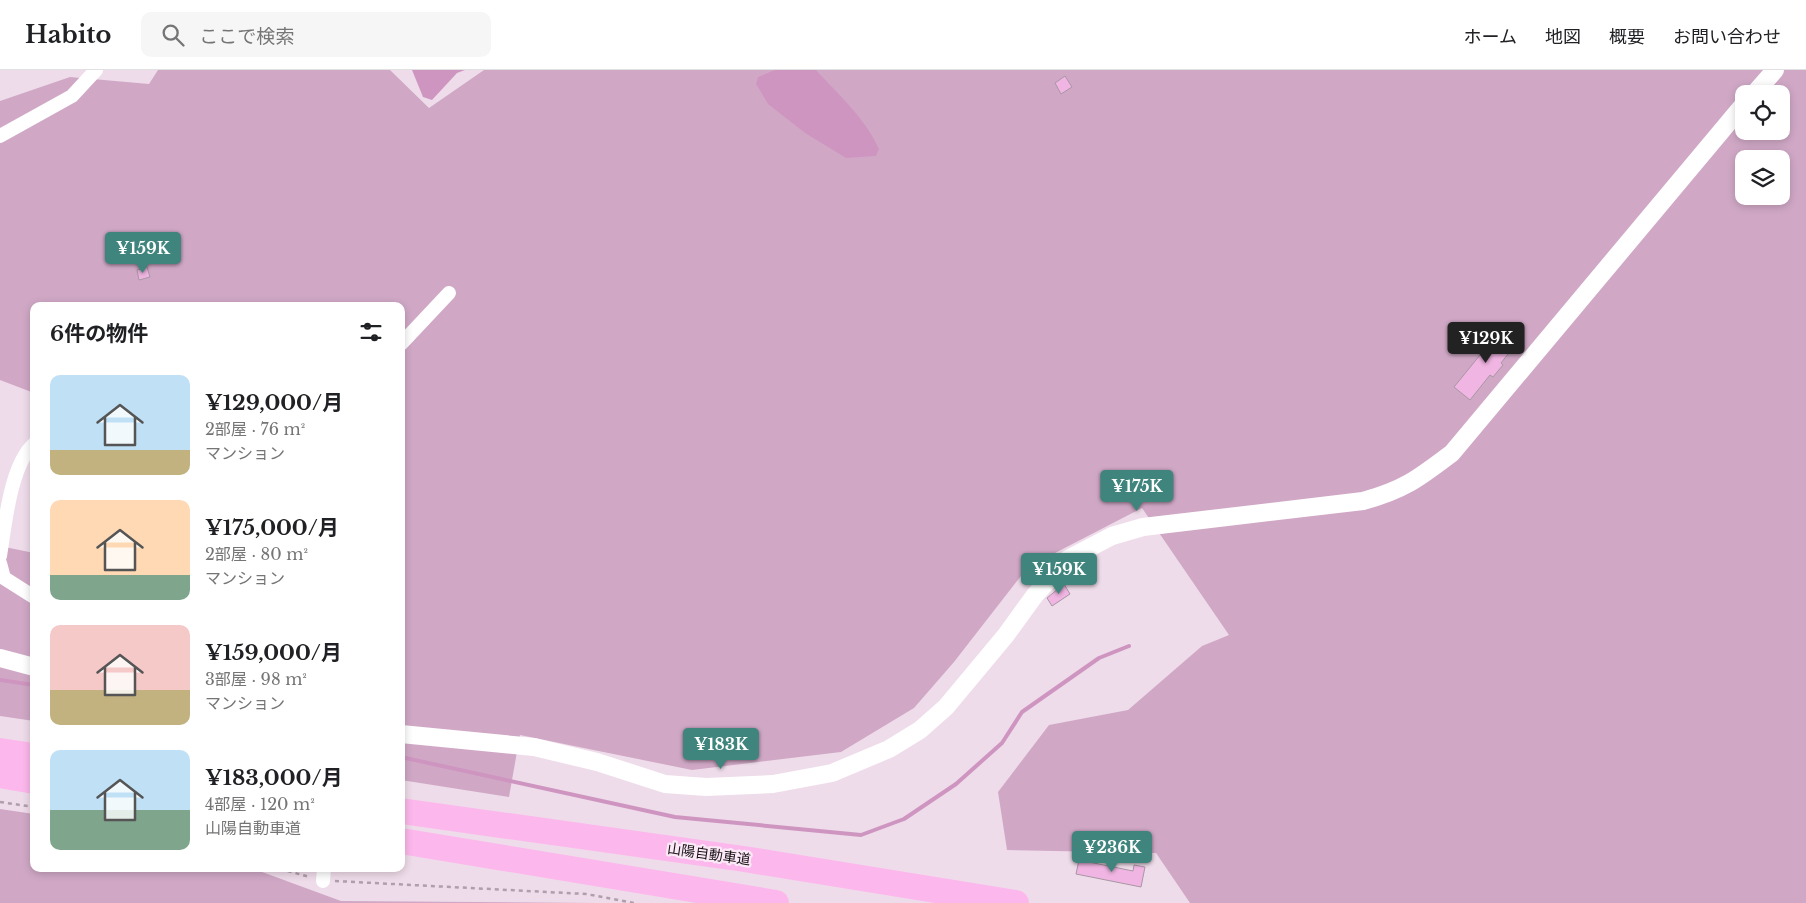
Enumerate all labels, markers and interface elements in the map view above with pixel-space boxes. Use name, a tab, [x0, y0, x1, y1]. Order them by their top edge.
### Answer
search box	[141, 12, 491, 57]
text: Habito	[25, 20, 111, 49]
icon: search	[159, 21, 187, 49]
text: ここで検索	[199, 25, 294, 48]
text: ホーム	[1464, 26, 1517, 48]
text: 地図	[1545, 26, 1581, 48]
text: 概要	[1609, 26, 1645, 48]
text: お問い合わせ	[1673, 26, 1781, 48]
map controls	[1735, 85, 1790, 205]
button: locate	[1735, 85, 1790, 140]
button: layers	[1735, 150, 1790, 205]
pin: ¥159K	[108, 232, 178, 274]
text: ¥159K	[116, 238, 170, 258]
icon: filters	[357, 318, 385, 346]
text: 6件の物件	[50, 321, 148, 347]
pin: ¥129K	[1451, 322, 1521, 364]
text: ¥129K	[1459, 328, 1513, 348]
text: ¥129,000/月	[205, 390, 343, 416]
icon: home	[90, 395, 150, 455]
text: 2部屋 · 76 m²	[205, 419, 305, 439]
text: マンション	[205, 443, 285, 463]
pin: ¥175K	[1102, 470, 1172, 512]
text: ¥175K	[1111, 476, 1163, 496]
text: ¥175,000/月	[205, 515, 339, 541]
icon: home	[90, 520, 150, 580]
text: 2部屋 · 80 m²	[205, 544, 308, 564]
pin: ¥159K	[1024, 552, 1094, 595]
text: ¥159K	[1032, 559, 1086, 579]
text: マンション	[205, 568, 285, 588]
text: ¥159,000/月	[205, 640, 342, 666]
icon: home	[90, 645, 150, 705]
text: 3部屋 · 98 m²	[205, 669, 307, 689]
text: マンション	[205, 693, 285, 713]
pin: ¥183K	[686, 728, 756, 770]
text: ¥183K	[694, 734, 748, 754]
text: ¥183,000/月	[205, 765, 342, 791]
icon: home	[90, 770, 150, 830]
text: 4部屋 · 120 m²	[205, 794, 315, 814]
text: 山陽自動車道	[205, 818, 301, 838]
pin: ¥236K	[1077, 830, 1147, 873]
text: ¥236K	[1083, 837, 1141, 857]
street label: 山陽自動車道	[666, 839, 752, 869]

